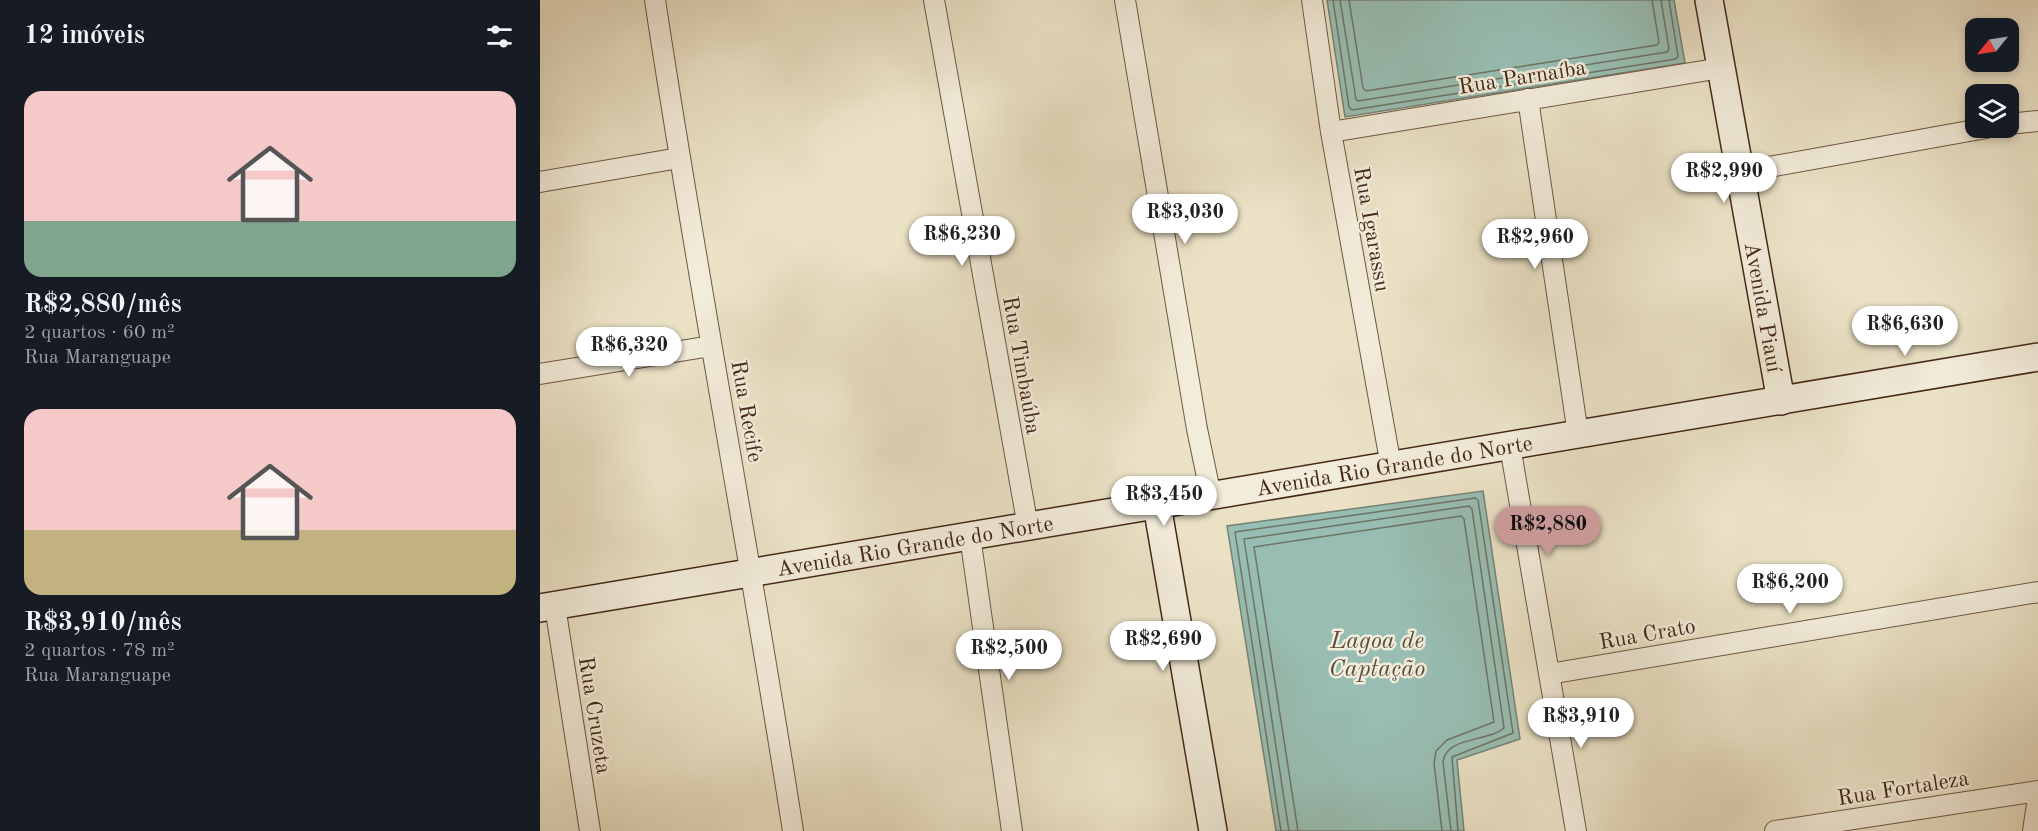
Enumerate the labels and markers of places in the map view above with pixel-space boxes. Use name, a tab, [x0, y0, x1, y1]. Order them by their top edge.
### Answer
pin: R$2,990	[1669, 153, 1779, 204]
pin: R$3,030	[1130, 194, 1240, 245]
pin: R$6,230	[907, 216, 1017, 267]
pin: R$2,960	[1480, 219, 1590, 270]
pin: R$6,630	[1850, 306, 1960, 357]
pin: R$6,320	[574, 327, 684, 378]
pin: R$3,450	[1109, 476, 1219, 527]
pin: R$2,880	[1493, 506, 1603, 557]
pin: R$6,200	[1735, 564, 1845, 615]
pin: R$2,690	[1108, 621, 1218, 672]
pin: R$2,500	[954, 630, 1064, 681]
pin: R$3,910	[1526, 698, 1636, 749]

